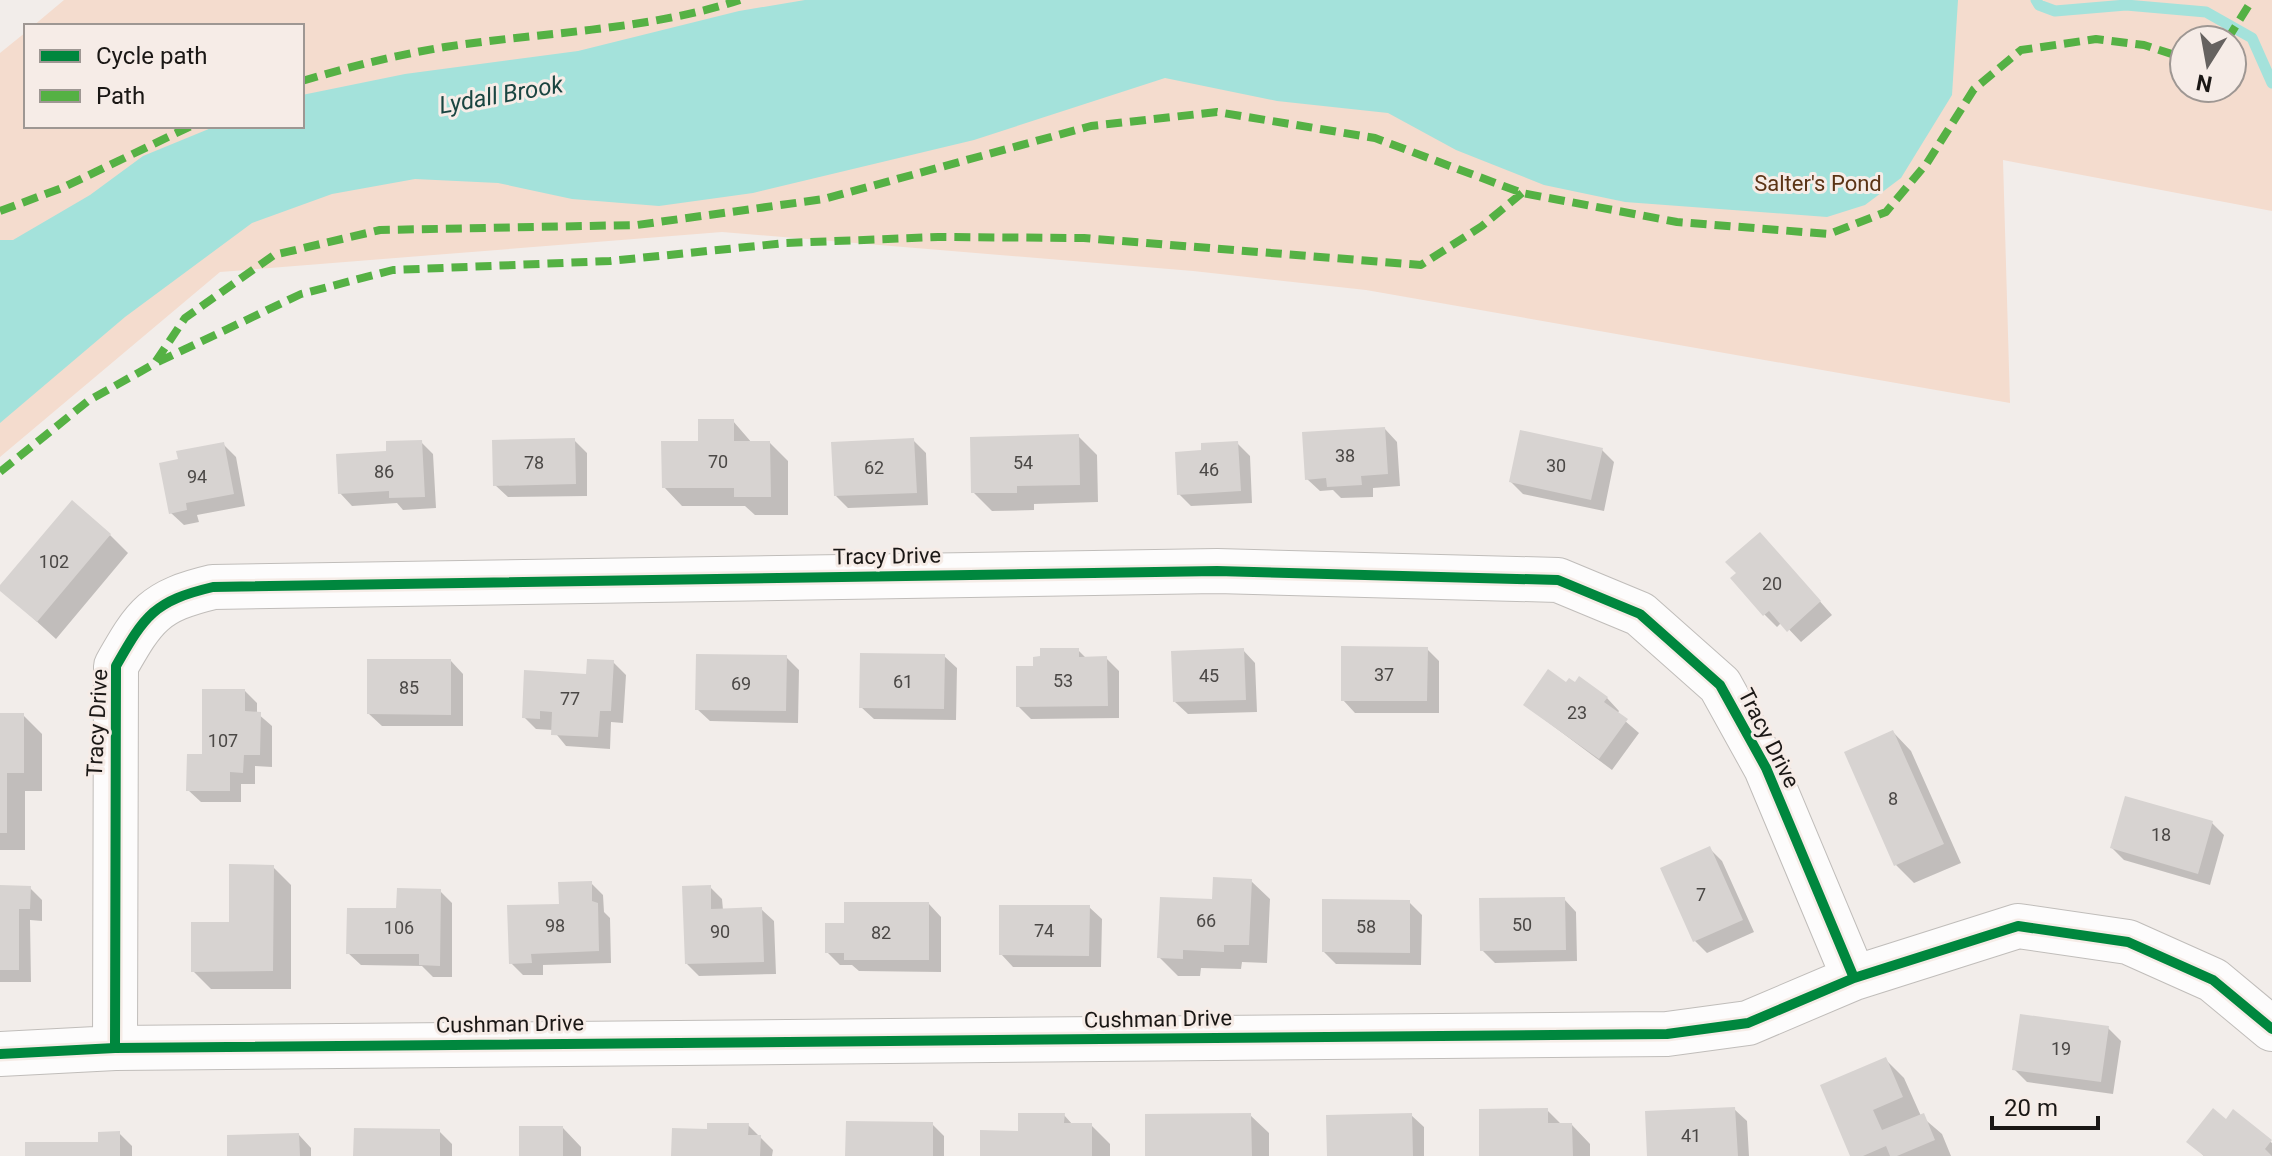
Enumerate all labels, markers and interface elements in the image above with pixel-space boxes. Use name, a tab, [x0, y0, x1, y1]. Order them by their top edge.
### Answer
legend	[24, 24, 304, 128]
north arrow	[2168, 24, 2248, 104]
text: Cycle path	[96, 42, 208, 70]
text: N	[2194, 69, 2214, 97]
water label: Lydall Brook	[437, 70, 566, 120]
text: Path	[96, 82, 145, 110]
park label: Salter's Pond	[1754, 171, 1882, 196]
house number: 38	[1335, 445, 1355, 466]
house number: 70	[708, 451, 728, 472]
house number: 78	[524, 452, 544, 473]
house number: 54	[1013, 452, 1033, 473]
house number: 30	[1546, 455, 1566, 476]
house number: 62	[864, 457, 884, 478]
house number: 46	[1199, 459, 1219, 480]
house number: 86	[374, 461, 394, 482]
house number: 94	[187, 466, 207, 487]
street label: Tracy Drive	[833, 543, 941, 569]
house number: 102	[39, 551, 69, 572]
house number: 20	[1762, 573, 1782, 594]
house number: 37	[1374, 664, 1394, 685]
house number: 45	[1199, 665, 1219, 686]
street label: Tracy Drive	[82, 668, 112, 778]
house number: 53	[1053, 670, 1073, 691]
house number: 61	[893, 671, 913, 692]
house number: 69	[731, 673, 751, 694]
house number: 85	[399, 677, 419, 698]
street label: Tracy Drive	[1733, 684, 1805, 792]
house number: 77	[560, 688, 580, 709]
house number: 23	[1567, 702, 1587, 723]
house number: 107	[208, 730, 238, 751]
house number: 8	[1888, 788, 1898, 809]
house number: 18	[2151, 824, 2171, 845]
house number: 7	[1696, 884, 1706, 905]
house number: 66	[1196, 910, 1216, 931]
house number: 50	[1512, 914, 1532, 935]
house number: 98	[545, 915, 565, 936]
house number: 58	[1356, 916, 1376, 937]
house number: 106	[384, 917, 414, 938]
house number: 74	[1034, 920, 1054, 941]
house number: 90	[710, 921, 730, 942]
house number: 82	[871, 922, 891, 943]
street label: Cushman Drive	[1084, 1005, 1232, 1033]
street label: Cushman Drive	[436, 1010, 584, 1038]
house number: 19	[2051, 1038, 2071, 1059]
scale bar	[1992, 1080, 2098, 1130]
text: 20 m	[2004, 1094, 2058, 1122]
house number: 41	[1681, 1125, 1701, 1146]

